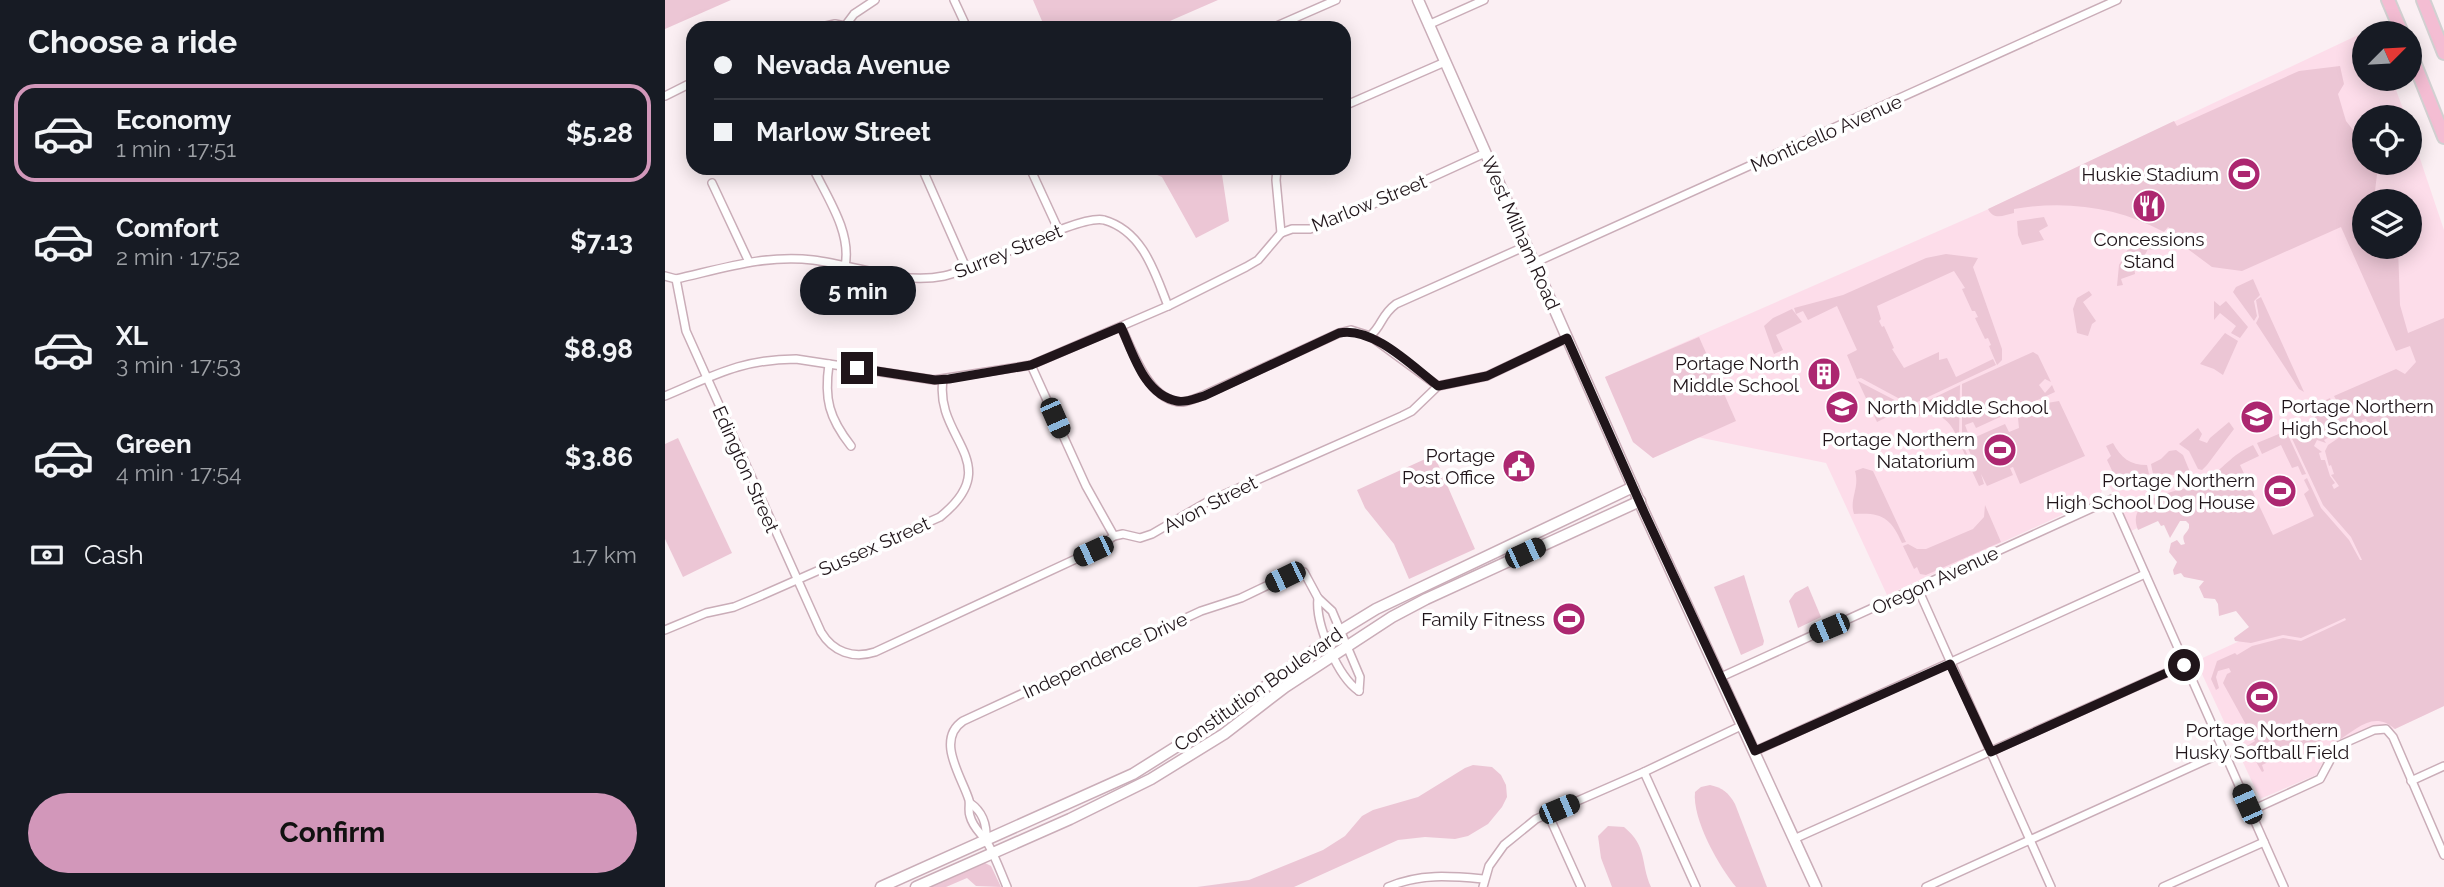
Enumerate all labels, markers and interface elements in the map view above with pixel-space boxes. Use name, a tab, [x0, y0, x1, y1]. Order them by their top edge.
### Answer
north arrow	[2352, 21, 2422, 91]
map controls	[2352, 21, 2422, 259]
text: Choose a ride	[28, 23, 237, 60]
text: Nevada Avenue	[756, 50, 950, 80]
street label: Monticello Avenue	[1747, 90, 1905, 176]
icon: car	[32, 102, 95, 165]
text: Economy	[116, 105, 231, 135]
button: locate	[2352, 105, 2422, 175]
text: Marlow Street	[756, 117, 931, 147]
text: $5.28	[566, 118, 633, 148]
text: 1 min · 17:51	[116, 135, 236, 162]
street label: West Milham Road	[1477, 153, 1565, 313]
sports icon: Huskie Stadium	[2225, 155, 2263, 193]
place label: Huskie Stadium	[2082, 163, 2219, 185]
street label: Marlow Street	[1308, 170, 1430, 236]
restaurant icon: Concessions Stand	[2130, 187, 2168, 225]
button: layers	[2352, 189, 2422, 259]
icon: car	[32, 210, 95, 273]
text: Comfort	[116, 213, 219, 243]
street label: Surrey Street	[951, 219, 1066, 283]
text: $7.13	[570, 226, 633, 256]
place label: Concessions Stand	[2094, 228, 2204, 272]
text: 2 min · 17:52	[116, 243, 240, 270]
callout: 5 min	[799, 266, 915, 316]
text: 5 min	[828, 277, 888, 304]
icon: car	[32, 318, 95, 381]
text: XL	[116, 321, 148, 351]
text: $8.98	[564, 334, 633, 364]
text: 3 min · 17:53	[116, 351, 241, 378]
route end	[841, 352, 873, 384]
place label: Portage North Middle School	[1673, 352, 1800, 396]
building icon: Portage North Middle School	[1805, 355, 1843, 393]
school or university icon: North Middle School	[1823, 388, 1861, 426]
car	[1037, 395, 1074, 441]
place label: Portage Northern High School	[2281, 395, 2434, 439]
place label: North Middle School	[1867, 396, 2049, 418]
school or university icon: Portage Northern High School	[2238, 398, 2276, 436]
street label: Edington Street	[708, 402, 784, 536]
icon: car	[32, 426, 95, 489]
place label: Portage Northern Natatorium	[1822, 428, 1975, 472]
text: Green	[116, 429, 192, 459]
sports icon: Portage Northern Natatorium	[1981, 431, 2019, 469]
text: $3.86	[565, 442, 633, 472]
place label: Portage Post Office	[1402, 444, 1495, 488]
public building icon: Portage Post Office	[1500, 447, 1538, 485]
text: 4 min · 17:54	[116, 459, 242, 486]
place label: Portage Northern High School Dog House	[2046, 469, 2255, 513]
street label: Avon Street	[1160, 471, 1261, 537]
sports icon: Portage Northern High School Dog House	[2261, 472, 2299, 510]
street label: Sussex Street	[815, 511, 933, 580]
car	[1070, 533, 1117, 569]
car	[1502, 535, 1549, 571]
icon: cash	[28, 536, 66, 574]
text: Cash	[84, 540, 144, 570]
text: 1.7 km	[572, 541, 637, 568]
street label: Oregon Avenue	[1868, 541, 2002, 619]
car	[1262, 558, 1309, 596]
sports icon: Family Fitness	[1550, 600, 1588, 638]
street label: Independence Drive	[1019, 607, 1191, 703]
place label: Family Fitness	[1421, 608, 1545, 630]
car	[1806, 610, 1853, 646]
street label: Constitution Boulevard	[1170, 623, 1346, 755]
route start	[2168, 649, 2200, 681]
sports icon: Portage Northern Husky Softball Field	[2243, 678, 2281, 716]
place label: Portage Northern Husky Softball Field	[2175, 719, 2349, 763]
car	[2229, 781, 2266, 827]
car	[1536, 791, 1583, 827]
button: Confirm	[28, 793, 637, 873]

